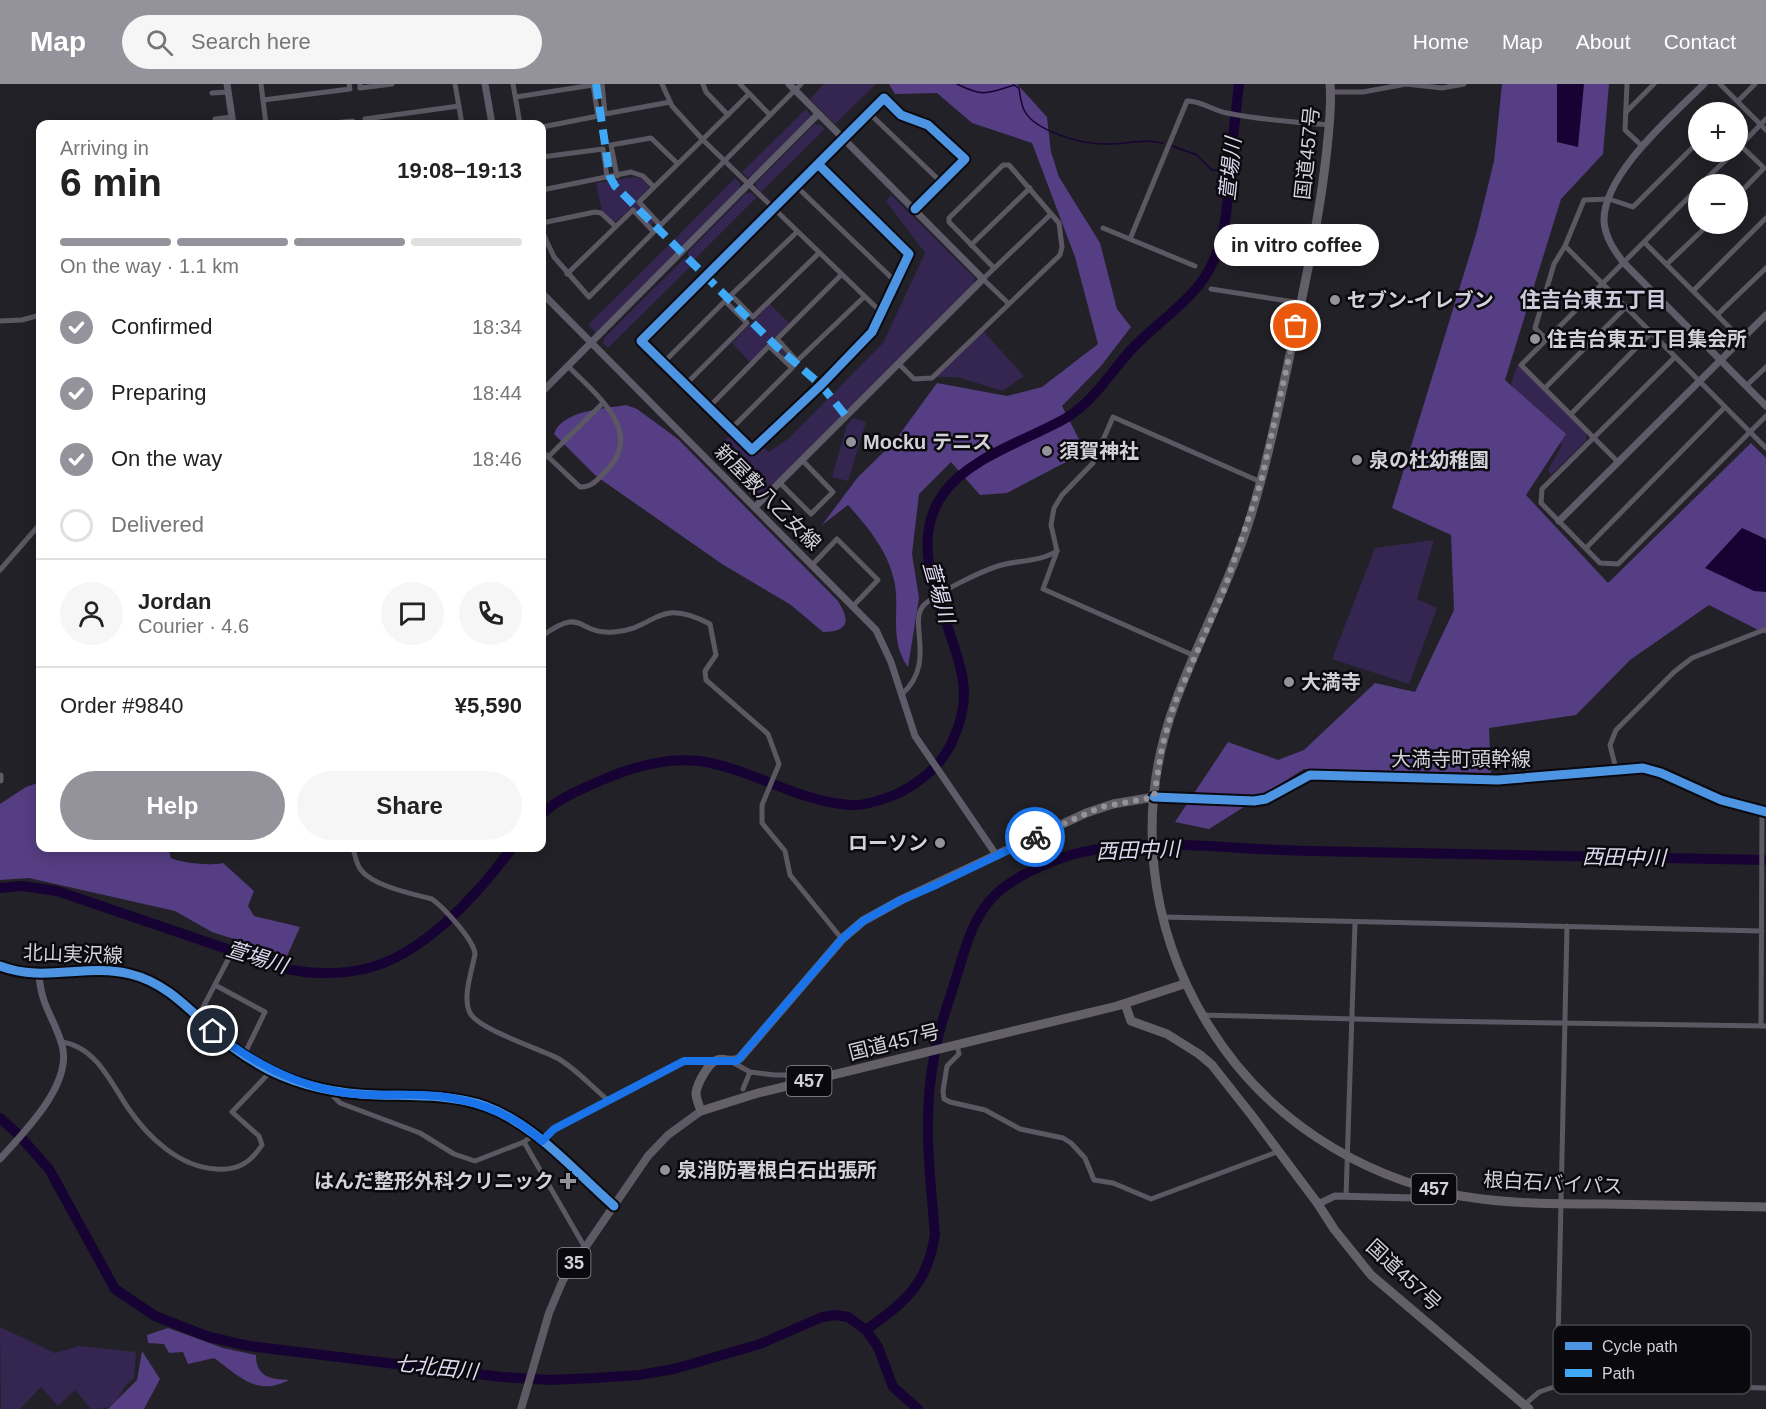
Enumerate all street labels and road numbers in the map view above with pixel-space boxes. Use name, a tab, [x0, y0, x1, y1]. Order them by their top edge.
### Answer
street label: 国道457号	[1291, 105, 1323, 201]
street label: 新屋敷八乙女線	[711, 440, 825, 554]
street label: 大満寺町頭幹線	[1391, 748, 1531, 770]
street label: 北山実沢線	[23, 941, 123, 967]
street label: 国道457号	[846, 1020, 942, 1064]
road number: 457	[786, 1066, 832, 1096]
street label: 根白石バイパス	[1483, 1168, 1623, 1198]
road number: 457	[1412, 1174, 1456, 1204]
street label: 国道457号	[1362, 1235, 1446, 1315]
road number: 35	[558, 1248, 590, 1278]

